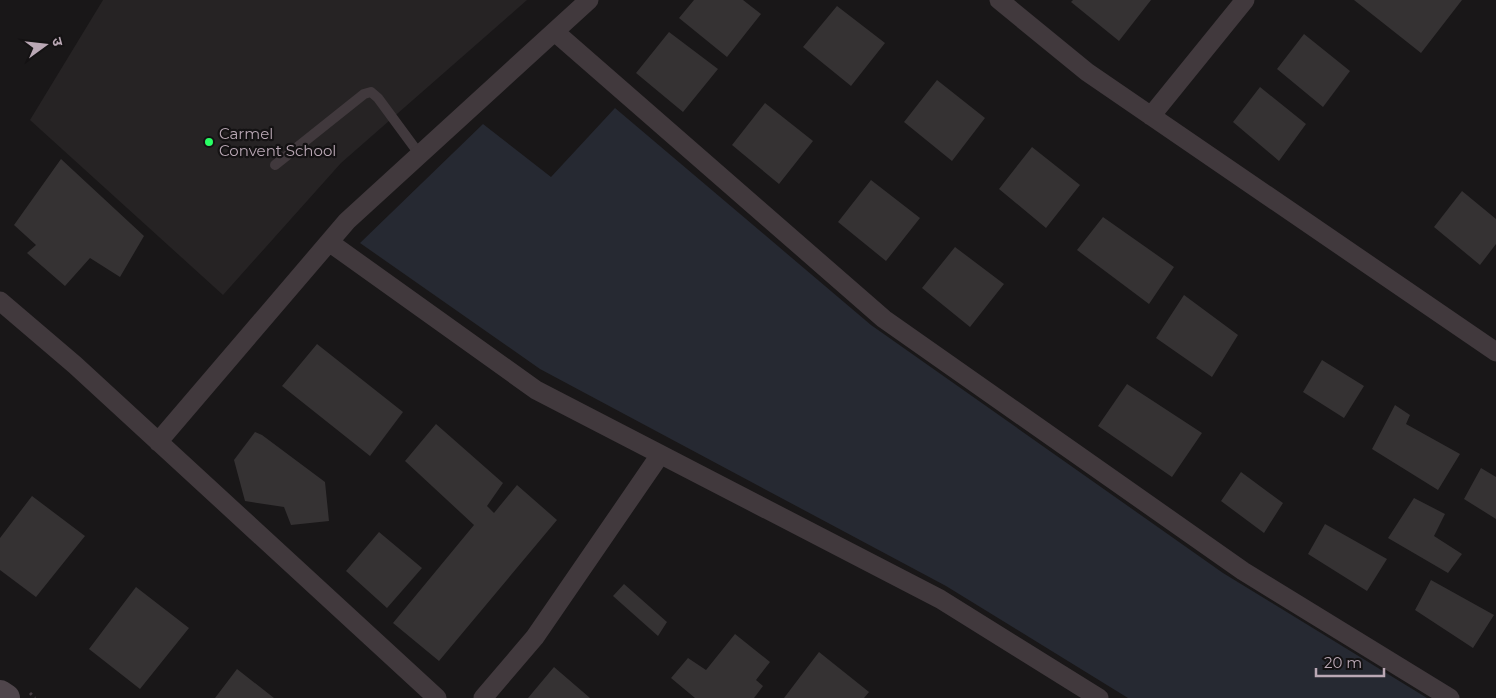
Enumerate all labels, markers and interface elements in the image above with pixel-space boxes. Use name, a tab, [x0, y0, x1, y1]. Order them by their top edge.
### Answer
north arrow	[20, 20, 70, 70]
text: उ	[48, 35, 68, 49]
place label: Carmel Convent School	[219, 124, 336, 160]
marker: Carmel Convent School	[203, 136, 215, 148]
scale bar	[1316, 646, 1384, 678]
text: 20 m	[1324, 653, 1362, 672]

